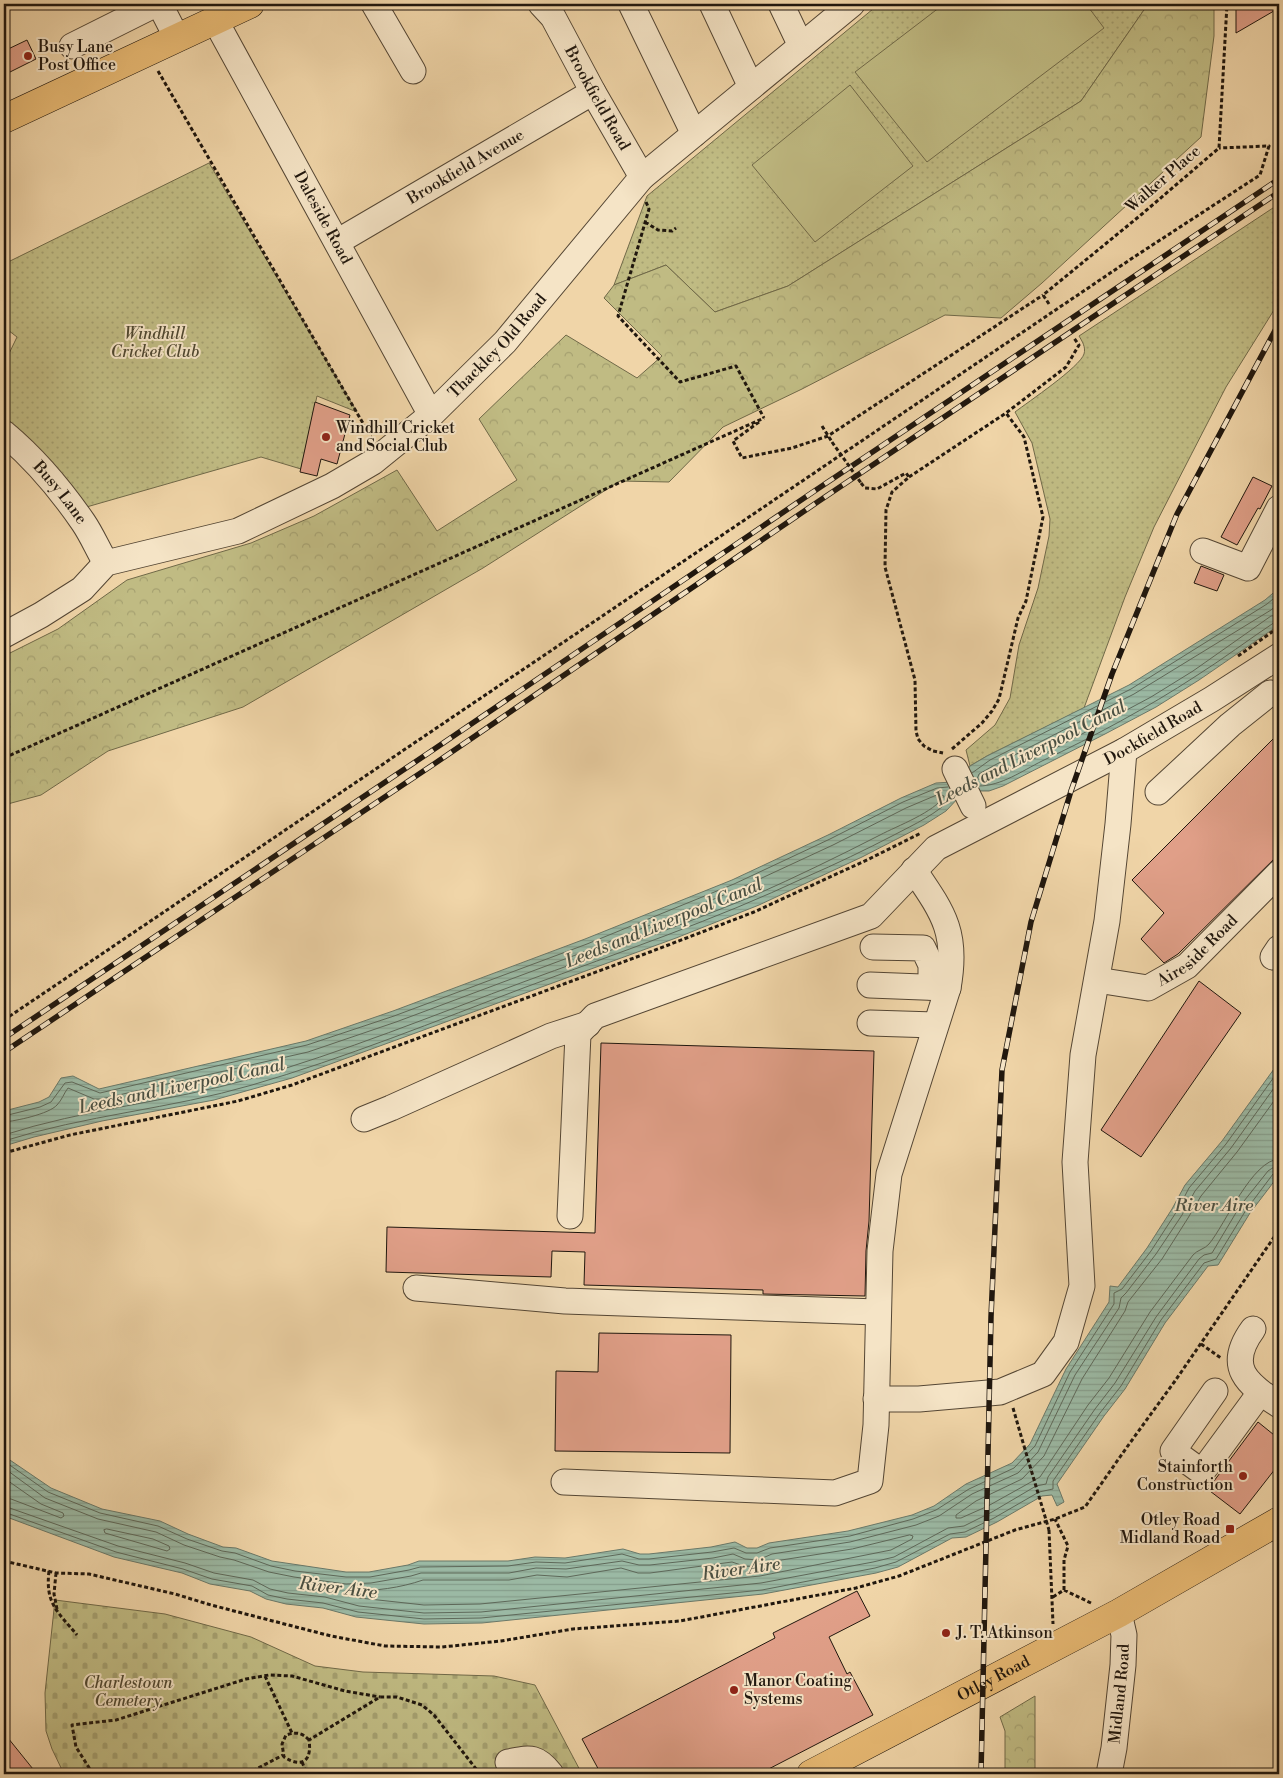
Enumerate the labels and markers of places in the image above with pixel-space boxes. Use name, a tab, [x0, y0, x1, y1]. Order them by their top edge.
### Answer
place label: Busy Lane Post Office	[37, 37, 116, 75]
marker: Busy Lane Post Office	[22, 50, 34, 62]
place label: Windhill Cricket and Social Club	[335, 418, 455, 456]
marker: Windhill Cricket and Social Club	[320, 431, 332, 443]
place label: Stainforth Construction	[1137, 1457, 1233, 1495]
marker: Stainforth Construction	[1237, 1470, 1249, 1482]
place label: Otley Road Midland Road	[1120, 1510, 1220, 1548]
marker: Otley Road Midland Road	[1224, 1523, 1236, 1535]
place label: J. T. Atkinson	[955, 1623, 1053, 1643]
marker: J. T. Atkinson	[940, 1627, 952, 1639]
place label: Manor Coating Systems	[744, 1671, 853, 1709]
marker: Manor Coating Systems	[728, 1684, 740, 1696]

